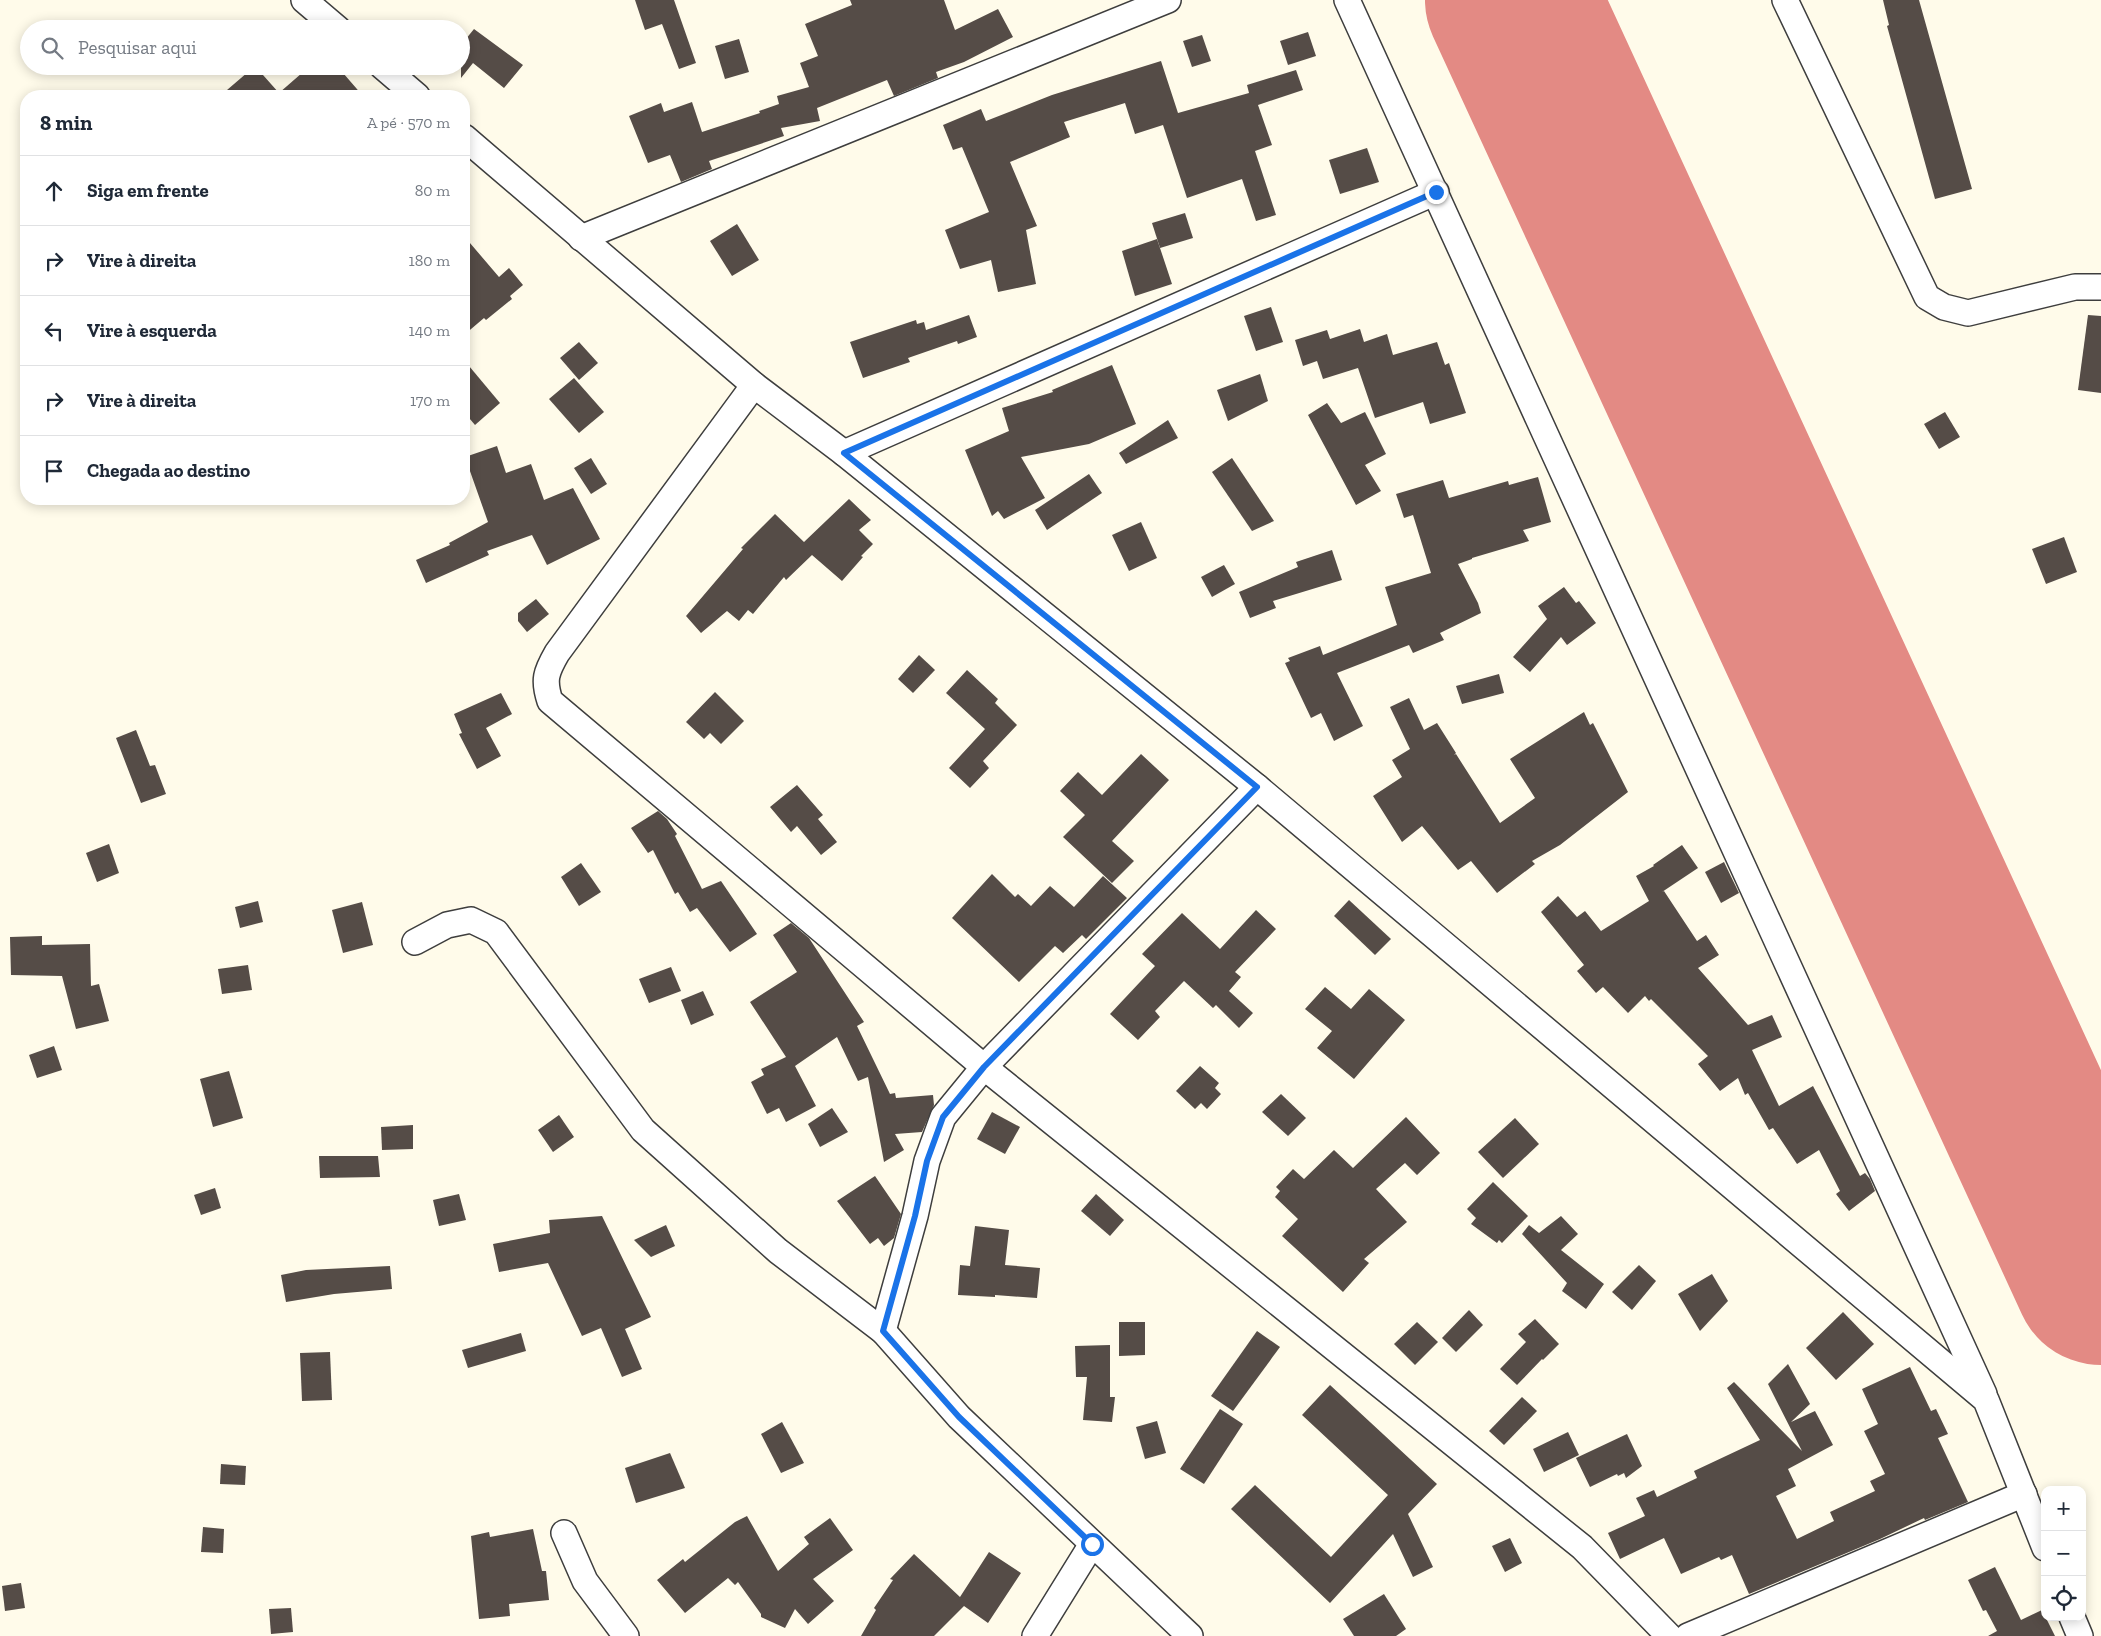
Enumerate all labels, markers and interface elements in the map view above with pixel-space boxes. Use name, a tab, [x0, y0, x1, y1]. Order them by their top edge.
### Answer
search box	[20, 20, 470, 75]
icon: search	[38, 34, 66, 62]
text: Pesquisar aqui	[78, 36, 197, 59]
text: 8 min	[40, 110, 92, 135]
text: A pé · 570 m	[367, 113, 450, 132]
icon: ahead	[40, 177, 68, 205]
text: Siga em frente	[87, 179, 209, 202]
text: 80 m	[415, 181, 450, 200]
route end	[1425, 181, 1448, 204]
icon: right	[40, 247, 68, 275]
text: Vire à direita	[87, 249, 196, 272]
text: 180 m	[409, 251, 450, 270]
icon: left	[40, 317, 68, 345]
text: Vire à esquerda	[87, 319, 217, 342]
text: 140 m	[409, 321, 450, 340]
icon: right	[40, 387, 68, 415]
text: Vire à direita	[87, 389, 196, 412]
text: 170 m	[410, 391, 450, 410]
icon: arrive	[40, 457, 68, 485]
text: Chegada ao destino	[87, 459, 250, 482]
map controls	[2041, 1486, 2086, 1621]
button: +	[2041, 1486, 2086, 1531]
button: −	[2041, 1531, 2086, 1576]
route start	[1081, 1533, 1104, 1556]
button: locate	[2041, 1576, 2086, 1621]

